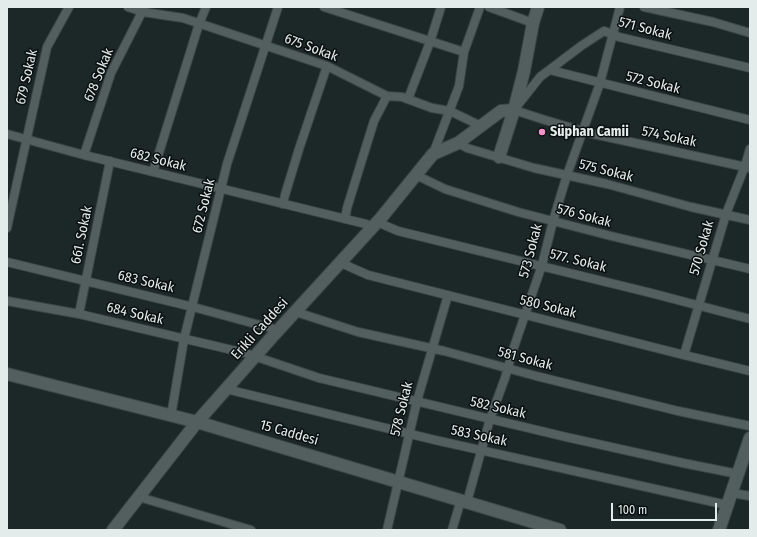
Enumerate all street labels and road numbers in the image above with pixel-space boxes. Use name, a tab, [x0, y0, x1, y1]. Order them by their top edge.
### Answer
street label: 571 Sokak	[617, 14, 673, 44]
street label: 675 Sokak	[282, 31, 340, 65]
street label: 678 Sokak	[81, 46, 117, 104]
street label: 679 Sokak	[12, 48, 42, 106]
street label: 572 Sokak	[624, 68, 682, 98]
street label: 574 Sokak	[640, 123, 698, 151]
street label: 682 Sokak	[128, 145, 188, 175]
street label: 575 Sokak	[577, 156, 635, 186]
street label: 672 Sokak	[189, 177, 219, 235]
street label: 576 Sokak	[555, 201, 613, 231]
street label: 661. Sokak	[68, 204, 96, 266]
street label: 570 Sokak	[686, 219, 718, 277]
street label: 573 Sokak	[516, 222, 546, 280]
street label: 577. Sokak	[548, 246, 608, 276]
street label: 683 Sokak	[116, 267, 176, 297]
street label: 580 Sokak	[518, 292, 578, 322]
street label: Erikli Caddesi	[228, 295, 292, 363]
street label: 684 Sokak	[105, 299, 165, 329]
street label: 581 Sokak	[496, 344, 554, 374]
street label: 578 Sokak	[387, 380, 417, 438]
street label: 582 Sokak	[468, 393, 528, 423]
street label: 15 Caddesi	[258, 417, 320, 449]
street label: 583 Sokak	[449, 422, 509, 450]

